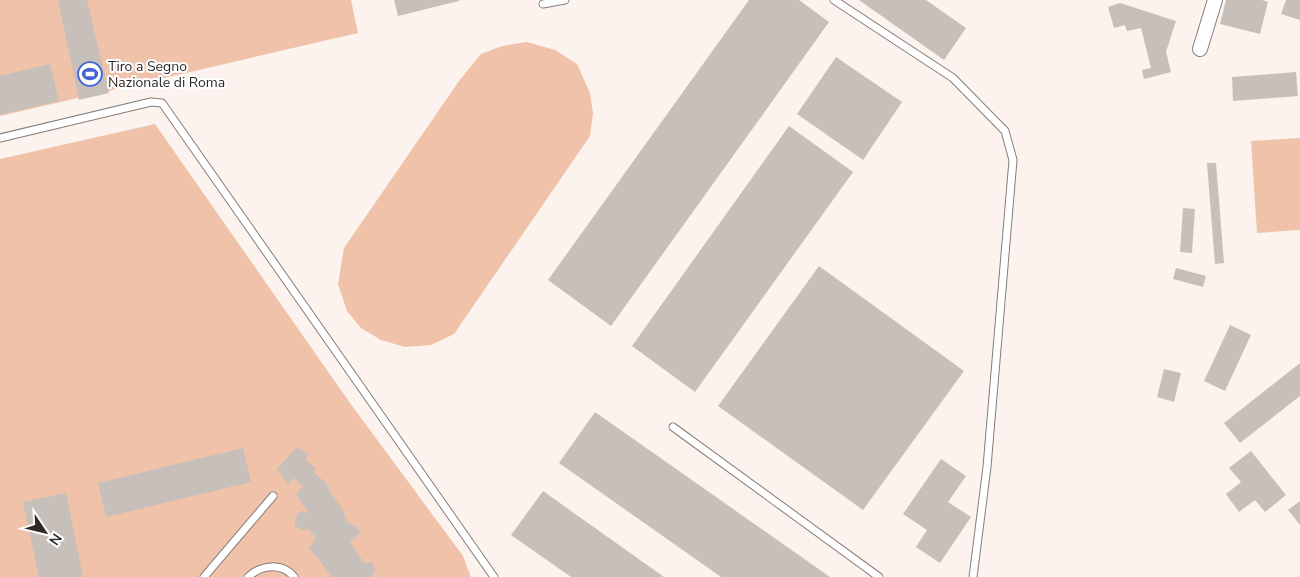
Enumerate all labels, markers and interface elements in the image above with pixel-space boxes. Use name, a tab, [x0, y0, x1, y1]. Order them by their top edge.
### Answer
place label: Tiro a Segno Nazionale di Roma	[108, 57, 225, 92]
sports icon: Tiro a Segno Nazionale di Roma	[77, 61, 103, 87]
north arrow	[20, 507, 70, 557]
text: N	[44, 529, 66, 549]

